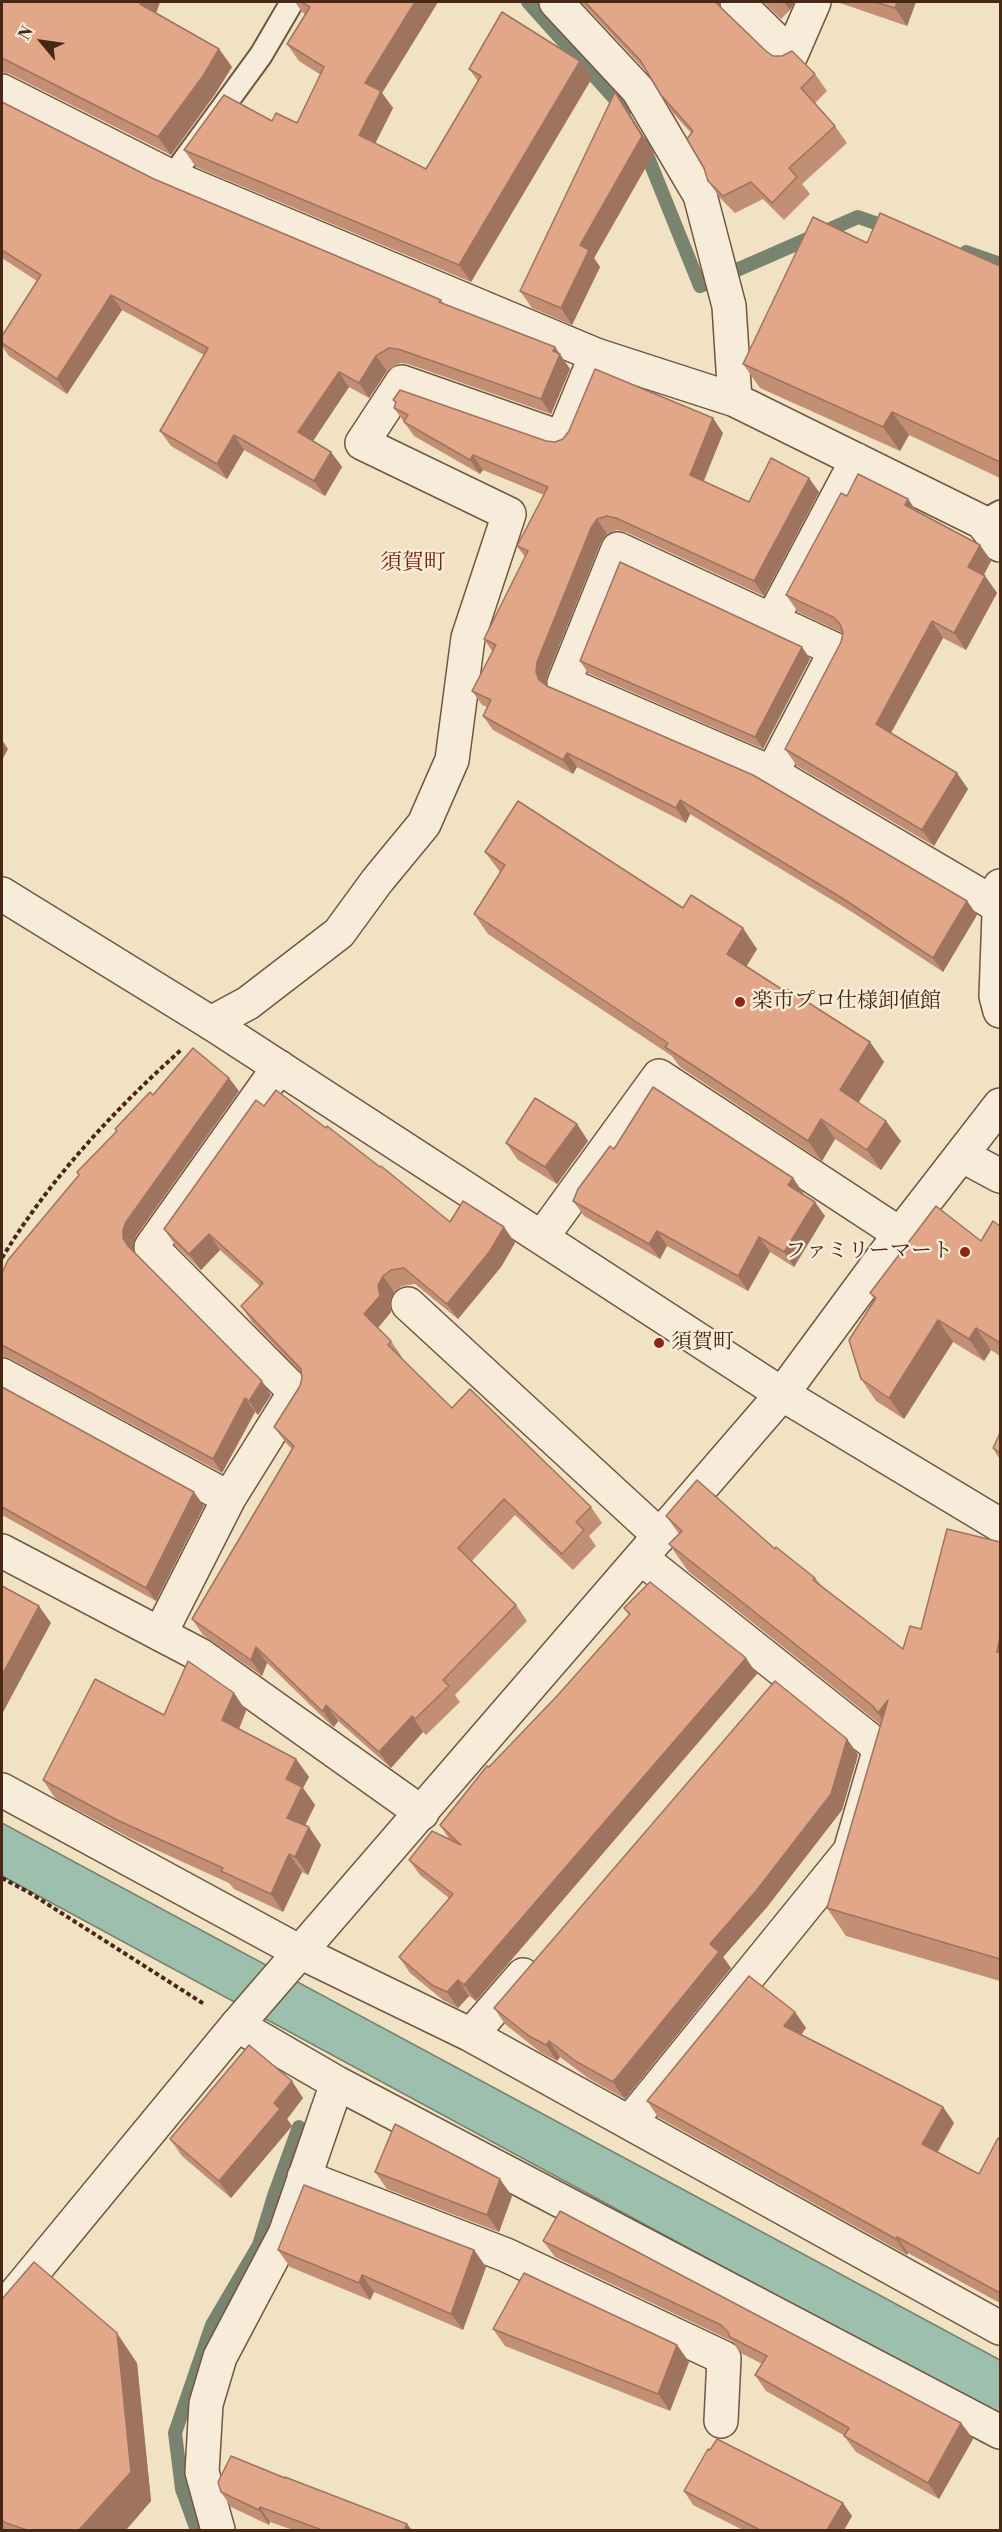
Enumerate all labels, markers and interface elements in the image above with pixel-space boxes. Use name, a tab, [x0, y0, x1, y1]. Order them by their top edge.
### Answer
north arrow	[12, 12, 72, 72]
text: N	[14, 23, 38, 44]
district label: 須賀町	[380, 551, 446, 577]
place label: 楽市プロ仕様卸値館	[752, 989, 941, 1015]
marker: 楽市プロ仕様卸値館	[733, 995, 747, 1009]
place label: ファミリーマート	[785, 1239, 953, 1265]
marker: ファミリーマート	[958, 1245, 972, 1259]
place label: 須賀町	[671, 1330, 734, 1356]
marker: 須賀町	[652, 1336, 666, 1350]

